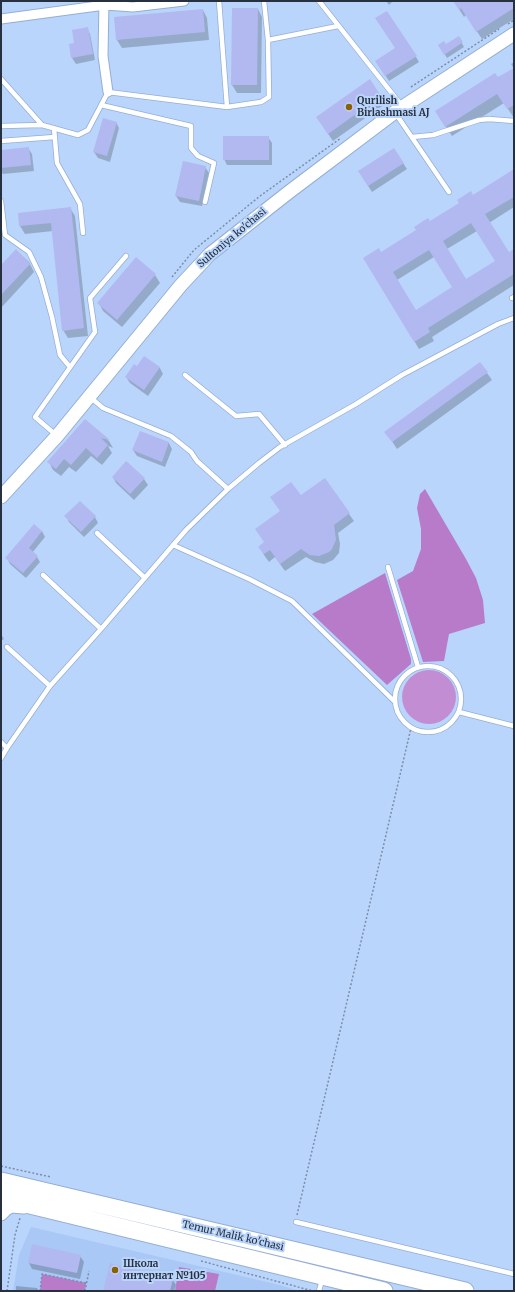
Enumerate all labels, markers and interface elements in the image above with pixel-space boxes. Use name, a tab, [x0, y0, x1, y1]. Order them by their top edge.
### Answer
place label: Qurilish Birlashmasi AJ	[357, 95, 430, 118]
marker: Qurilish Birlashmasi AJ	[344, 102, 354, 112]
street label: Sultoniya ko'chasi	[195, 206, 269, 270]
street label: Temur Malik ko'chasi	[181, 1218, 285, 1254]
place label: Школа интернат №105	[123, 1258, 205, 1282]
marker: Школа интернат №105	[110, 1265, 120, 1275]

